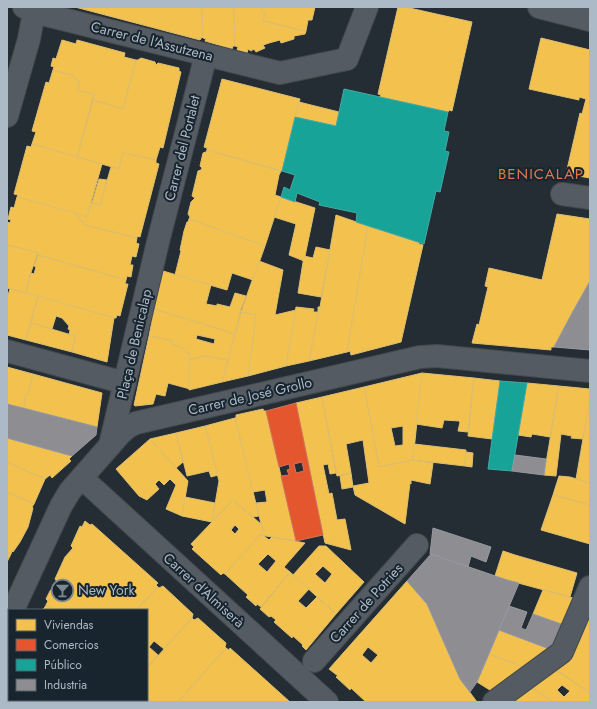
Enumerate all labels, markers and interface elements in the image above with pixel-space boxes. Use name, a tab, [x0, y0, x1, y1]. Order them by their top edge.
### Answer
street label: Carrer de l'Assutzena	[89, 16, 215, 66]
street label: Carrer del Portalet	[159, 93, 205, 203]
district label: BENICALAP	[498, 163, 584, 185]
street label: Plaça de Benicalap	[112, 287, 156, 401]
street label: Carrer de José Grollo	[186, 372, 314, 420]
street label: Carrer d'Almiserà	[159, 548, 249, 632]
street label: Carrer de Potries	[325, 559, 407, 647]
bar icon: New York	[49, 577, 75, 603]
place label: New York	[78, 580, 135, 600]
legend	[8, 609, 148, 701]
text: Viviendas	[44, 616, 94, 634]
text: Comercios	[44, 636, 99, 654]
text: Público	[44, 656, 82, 674]
text: Industria	[44, 676, 87, 694]

